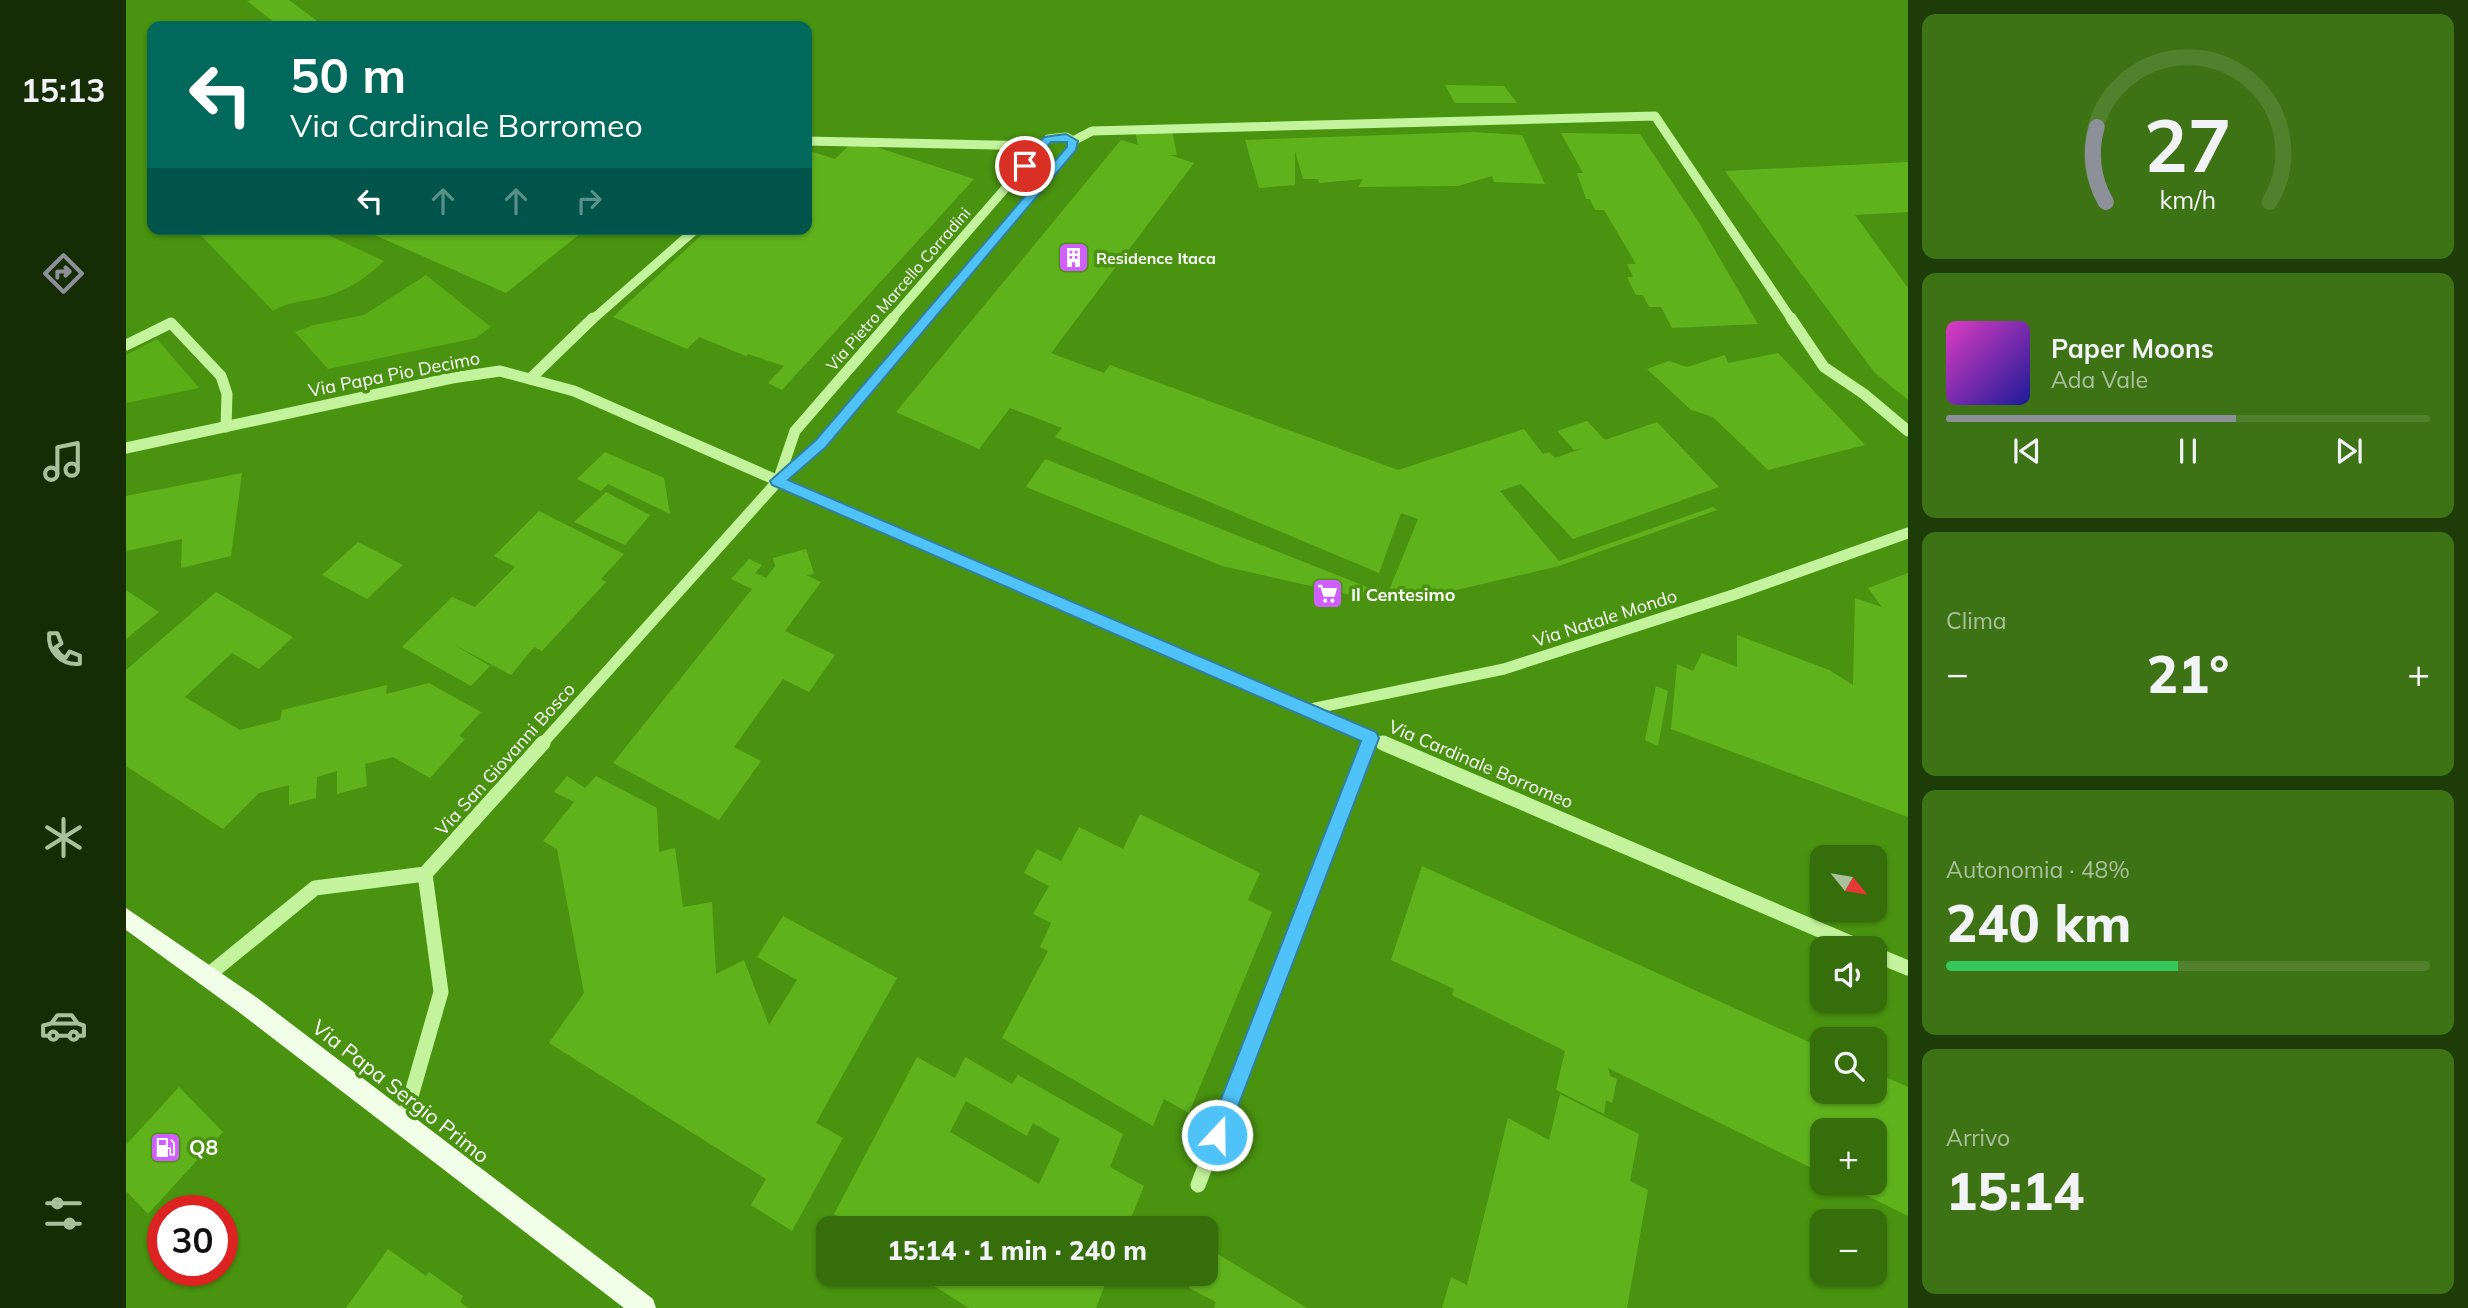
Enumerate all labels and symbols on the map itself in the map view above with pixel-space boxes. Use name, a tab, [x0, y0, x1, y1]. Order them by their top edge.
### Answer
pin	[995, 136, 1055, 196]
street label: Via Pietro Marcello Corradini	[822, 203, 974, 375]
building icon: Residence Itaca	[1056, 241, 1090, 275]
place label: Residence Itaca	[1096, 248, 1216, 268]
street label: Via Papa Pio Decimo	[306, 346, 482, 402]
supermarket icon: Il Centesimo	[1311, 577, 1345, 611]
place label: Il Centesimo	[1351, 583, 1455, 606]
street label: Via Natale Mondo	[1530, 584, 1680, 652]
street label: Via San Giovanni Bosco	[430, 678, 580, 840]
street label: Via Cardinale Borromeo	[1385, 715, 1577, 813]
north arrow	[1810, 845, 1886, 922]
street label: Via Papa Sergio Primo	[307, 1014, 495, 1168]
position arrow	[1180, 1098, 1254, 1172]
fuel station icon: Q8	[149, 1130, 183, 1164]
place label: Q8	[189, 1134, 218, 1160]
speed limit sign: 30	[147, 1195, 238, 1286]

